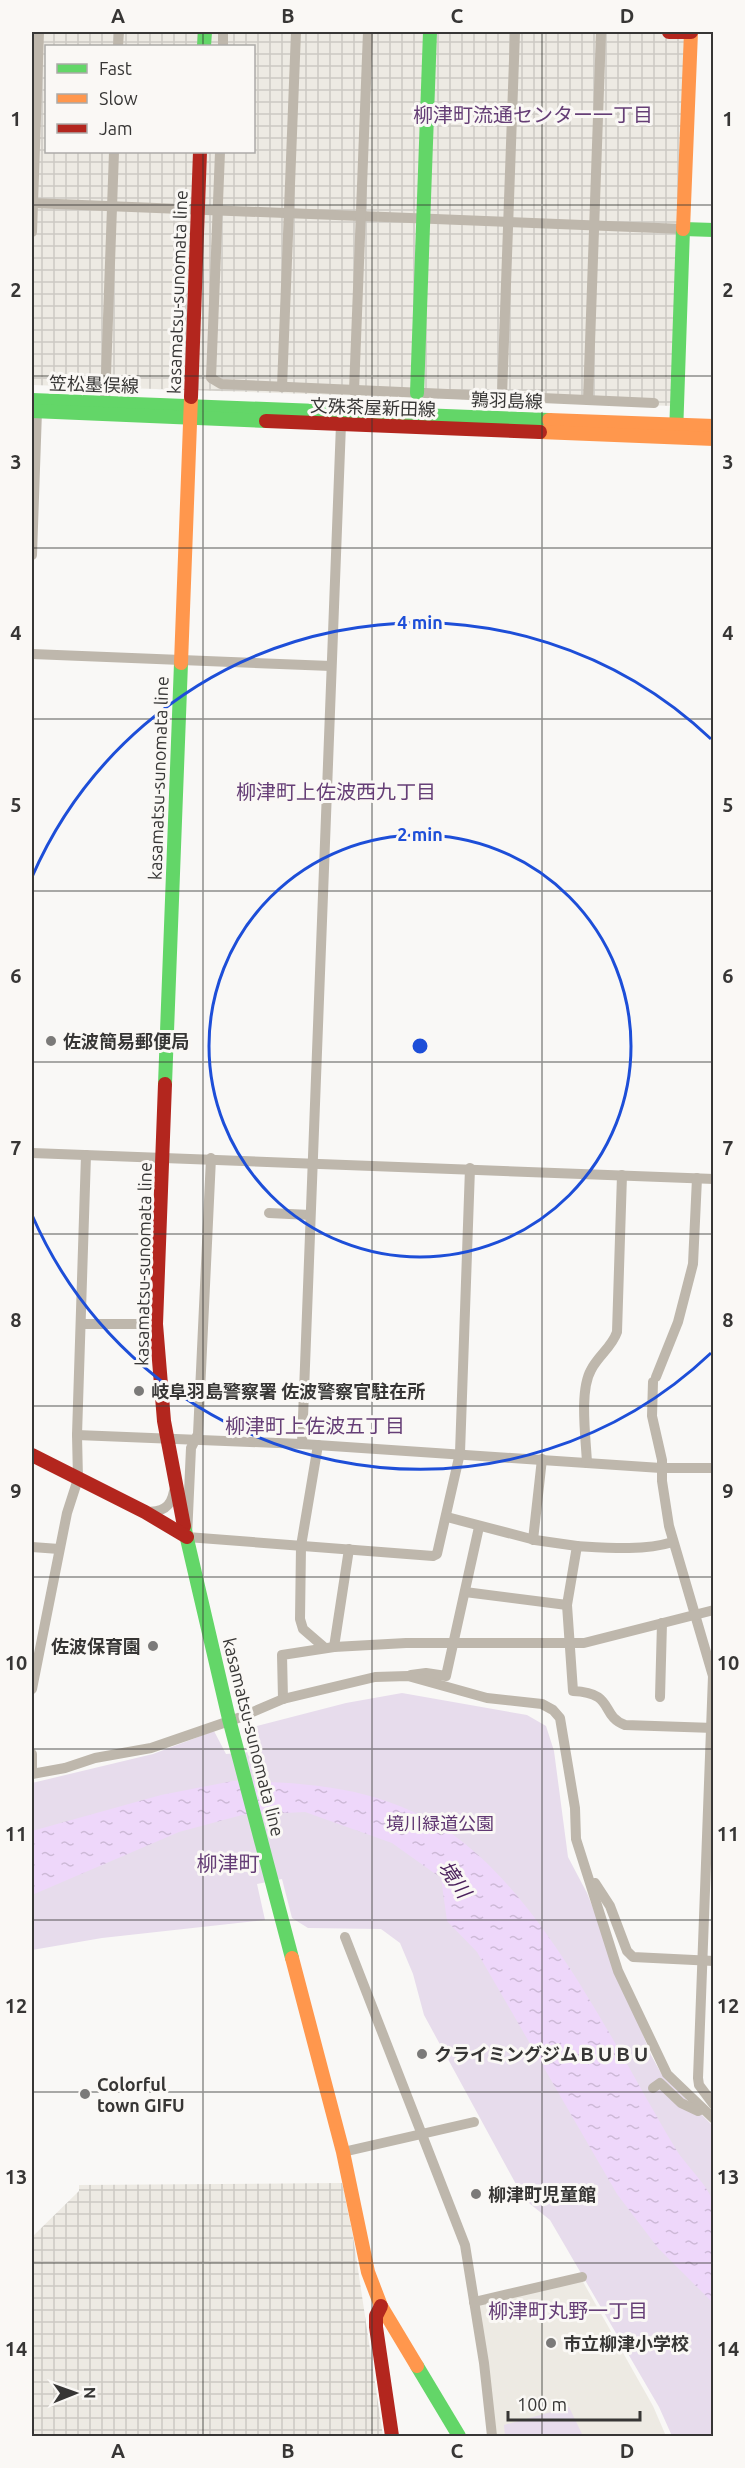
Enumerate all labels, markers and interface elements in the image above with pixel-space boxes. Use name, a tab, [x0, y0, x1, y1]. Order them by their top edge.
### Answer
text: A	[111, 4, 125, 27]
text: B	[281, 4, 295, 27]
text: C	[451, 4, 464, 27]
text: D	[620, 4, 634, 27]
legend	[45, 45, 255, 153]
text: Fast	[99, 58, 132, 78]
text: Slow	[99, 88, 138, 108]
district label: 柳津町流通センター一丁目	[413, 103, 653, 126]
text: 1	[10, 107, 22, 130]
text: 1	[722, 107, 734, 130]
text: Jam	[99, 118, 133, 138]
street label: kasamatsu-sunomata line	[163, 190, 191, 394]
text: 2	[10, 278, 22, 301]
text: 2	[722, 278, 734, 301]
street label: 笠松墨俣線	[49, 372, 139, 396]
street label: 鶉羽島線	[471, 389, 543, 411]
street label: 文殊茶屋新田線	[310, 395, 436, 419]
text: 3	[10, 450, 22, 473]
text: 3	[722, 450, 734, 473]
text: 4 min	[397, 612, 443, 632]
text: 4	[10, 621, 22, 644]
text: 4	[722, 621, 734, 644]
street label: kasamatsu-sunomata line	[144, 676, 172, 880]
district label: 柳津町上佐波西九丁目	[236, 780, 436, 803]
text: 5	[10, 793, 22, 816]
text: 5	[722, 793, 734, 816]
text: 2 min	[397, 824, 443, 844]
text: 6	[10, 964, 22, 987]
text: 6	[722, 964, 734, 987]
place label: 佐波簡易郵便局	[63, 1031, 189, 1051]
marker: 佐波簡易郵便局	[44, 1034, 58, 1048]
centre of rings	[410, 1036, 430, 1056]
text: 7	[10, 1136, 22, 1159]
text: 7	[722, 1136, 734, 1159]
street label: kasamatsu-sunomata line	[131, 1162, 155, 1366]
text: 8	[10, 1308, 22, 1331]
text: 8	[722, 1308, 734, 1331]
place label: 岐阜羽島警察署 佐波警察官駐在所	[151, 1381, 425, 1401]
marker: 岐阜羽島警察署 佐波警察官駐在所	[132, 1384, 146, 1398]
district label: 柳津町上佐波五丁目	[225, 1414, 405, 1437]
text: 9	[10, 1479, 22, 1502]
text: 9	[722, 1479, 734, 1502]
place label: 佐波保育園	[51, 1636, 141, 1656]
street label: kasamatsu-sunomata line	[220, 1636, 288, 1838]
marker: 佐波保育園	[146, 1639, 160, 1653]
text: 10	[5, 1651, 27, 1674]
text: 10	[717, 1651, 739, 1674]
park label: 境川緑道公園	[386, 1813, 494, 1833]
text: 11	[5, 1822, 27, 1845]
text: 11	[717, 1822, 739, 1845]
district label: 柳津町	[197, 1851, 260, 1875]
water label: 境川	[434, 1856, 477, 1904]
text: 12	[5, 1994, 27, 2017]
text: 12	[717, 1994, 739, 2017]
place label: クライミングジムＢＵＢＵ	[434, 2044, 650, 2064]
marker: クライミングジムＢＵＢＵ	[415, 2047, 429, 2061]
place label: Colorful town GIFU	[97, 2074, 185, 2115]
marker: Colorful town GIFU	[78, 2087, 92, 2101]
text: 13	[5, 2165, 27, 2188]
text: 13	[717, 2165, 739, 2188]
place label: 柳津町児童館	[488, 2184, 596, 2204]
marker: 柳津町児童館	[469, 2187, 483, 2201]
district label: 柳津町丸野一丁目	[488, 2299, 648, 2322]
place label: 市立柳津小学校	[563, 2333, 689, 2353]
marker: 市立柳津小学校	[544, 2336, 558, 2350]
text: 14	[5, 2337, 27, 2360]
text: 14	[717, 2337, 739, 2360]
north arrow	[45, 2363, 105, 2423]
scale bar	[508, 2384, 640, 2422]
text: N	[81, 2387, 99, 2399]
text: 100 m	[517, 2394, 567, 2414]
text: A	[111, 2439, 125, 2462]
text: B	[281, 2439, 295, 2462]
text: C	[451, 2439, 464, 2462]
text: D	[620, 2439, 634, 2462]

